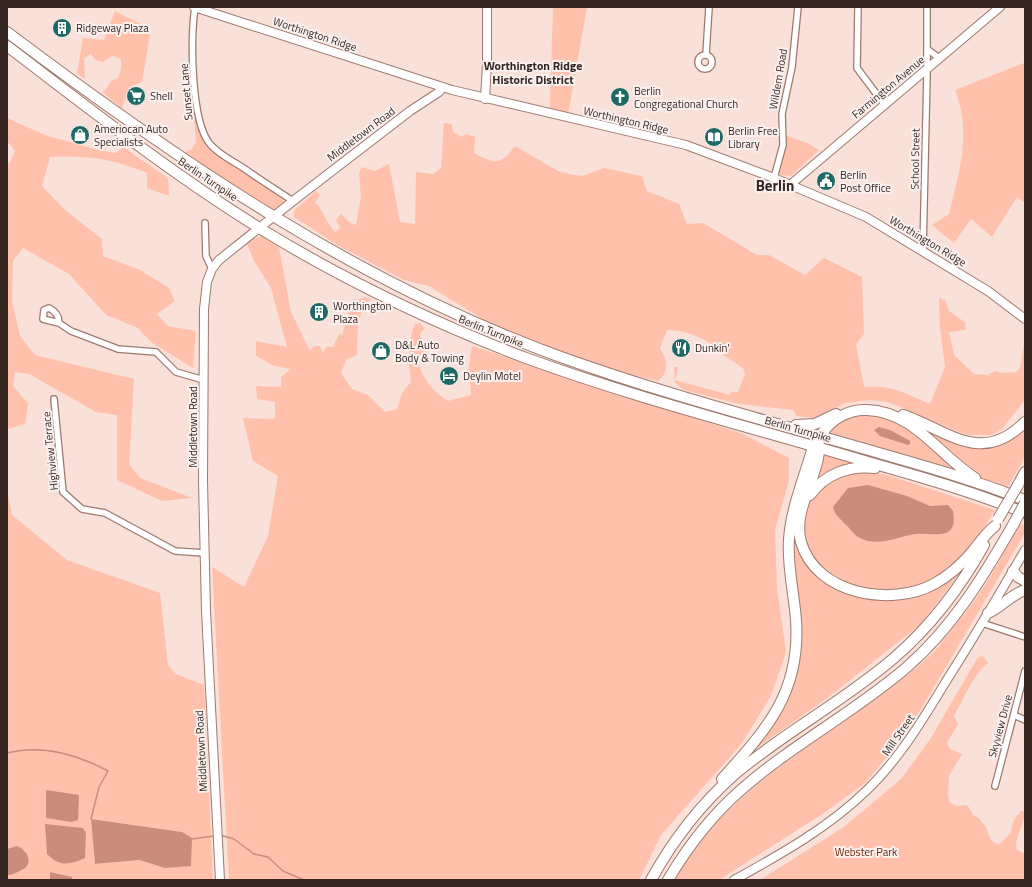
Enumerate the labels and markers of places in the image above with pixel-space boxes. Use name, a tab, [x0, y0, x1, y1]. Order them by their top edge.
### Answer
building icon: Ridgeway Plaza	[51, 17, 73, 39]
place label: Ridgeway Plaza	[76, 20, 149, 36]
place label: Berlin Congregational Church	[634, 83, 738, 112]
supermarket icon: Shell	[125, 85, 147, 107]
church icon: Berlin Congregational Church	[609, 86, 631, 108]
place label: Shell	[150, 88, 173, 104]
place label: Ameriocan Auto Specialists	[94, 121, 168, 150]
place label: Berlin Free Library	[728, 123, 778, 152]
shop icon: Ameriocan Auto Specialists	[69, 124, 91, 146]
library icon: Berlin Free Library	[703, 126, 725, 148]
place label: Berlin Post Office	[840, 167, 891, 196]
public building icon: Berlin Post Office	[815, 170, 837, 192]
place label: Worthington Plaza	[333, 298, 392, 327]
building icon: Worthington Plaza	[308, 301, 330, 323]
place label: D&L Auto Body & Towing	[395, 337, 464, 366]
restaurant icon: Dunkin'	[670, 337, 692, 359]
shop icon: D&L Auto Body & Towing	[370, 340, 392, 362]
place label: Dunkin'	[695, 340, 730, 356]
hotel icon: Deylin Motel	[438, 365, 460, 387]
place label: Deylin Motel	[463, 368, 521, 384]

